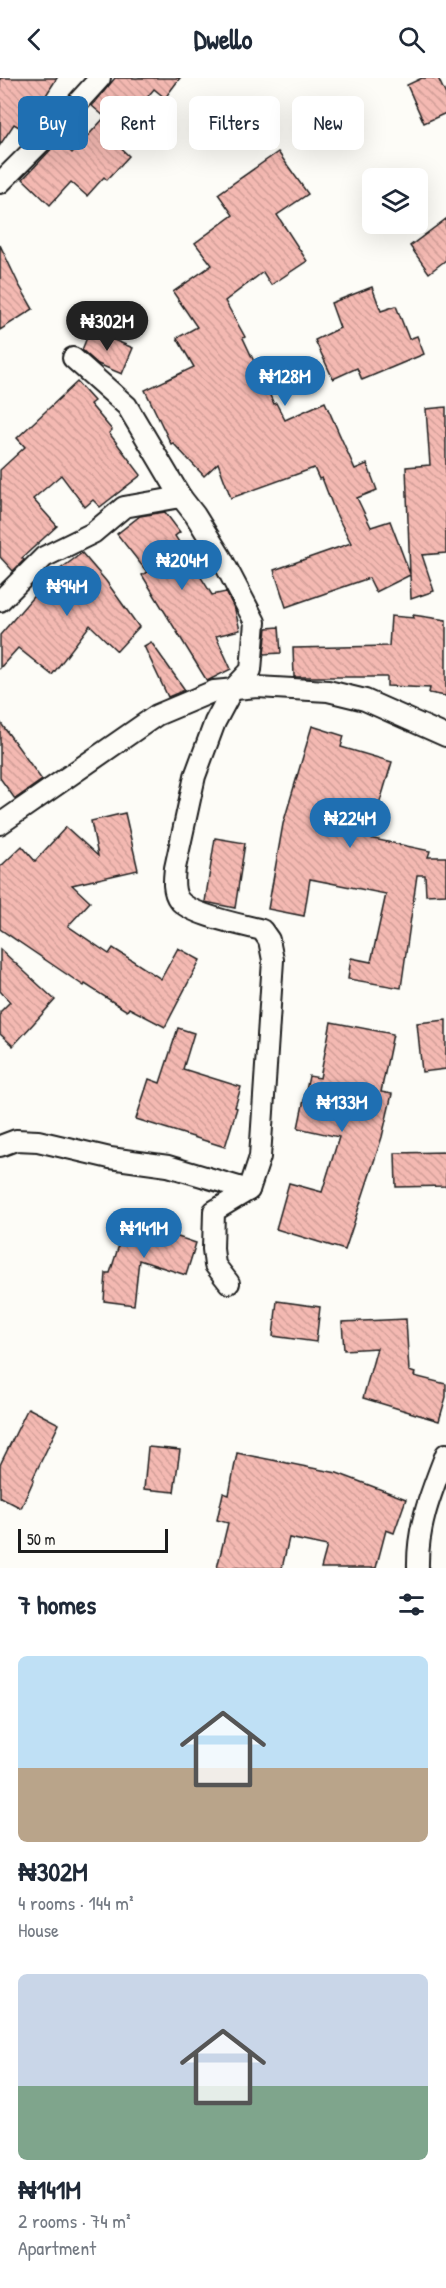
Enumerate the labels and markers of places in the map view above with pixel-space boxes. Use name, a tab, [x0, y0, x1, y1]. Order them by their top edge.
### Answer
pin: ₦302M	[65, 301, 149, 352]
pin: ₦128M	[243, 356, 327, 407]
pin: ₦204M	[140, 540, 224, 591]
pin: ₦94M	[31, 566, 103, 617]
pin: ₦224M	[308, 798, 392, 849]
pin: ₦133M	[300, 1082, 384, 1133]
pin: ₦141M	[102, 1208, 186, 1259]

